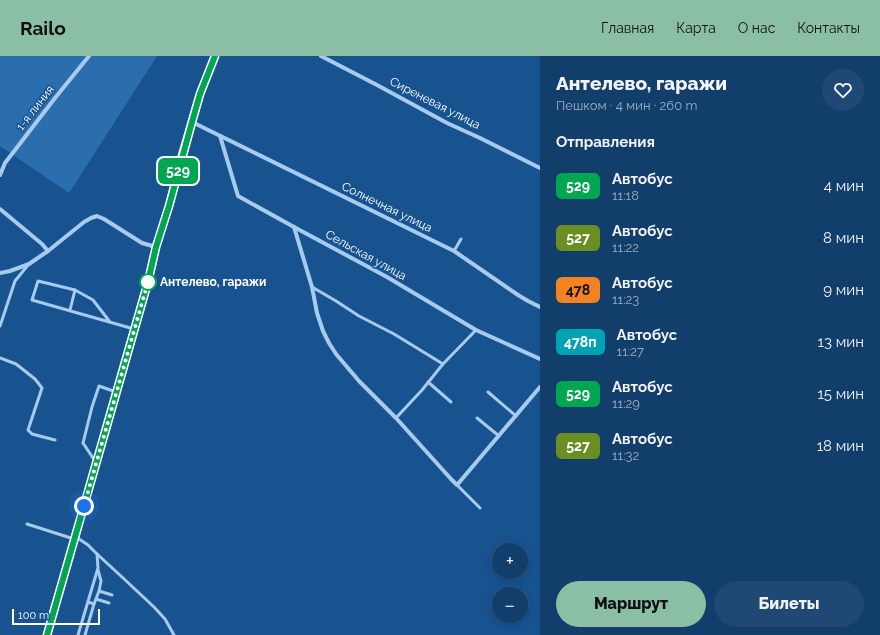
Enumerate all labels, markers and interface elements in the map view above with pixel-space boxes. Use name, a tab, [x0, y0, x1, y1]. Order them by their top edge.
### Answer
text: Railo	[20, 17, 66, 39]
text: Главная	[601, 20, 654, 36]
text: Карта	[676, 20, 716, 36]
text: О нас	[738, 20, 775, 36]
text: Контакты	[797, 20, 860, 36]
button: heart	[822, 69, 864, 111]
text: Антелево, гаражи	[556, 72, 727, 94]
street label: Сиреневая улица	[387, 74, 483, 132]
street label: 1-я линия	[13, 83, 57, 133]
text: Пешком · 4 мин · 260 m	[556, 98, 697, 113]
text: Отправления	[556, 133, 655, 151]
line badge: 529	[155, 158, 201, 184]
text: 529	[166, 163, 190, 179]
text: Автобус	[612, 170, 673, 188]
text: 4 мин	[824, 177, 864, 195]
text: 529	[566, 178, 590, 194]
street label: Солнечная улица	[339, 179, 435, 235]
text: 11:18	[612, 188, 639, 203]
text: Автобус	[612, 222, 673, 240]
street label: Сельская улица	[323, 227, 409, 283]
text: 8 мин	[823, 229, 864, 247]
text: 527	[566, 230, 590, 246]
text: 11:22	[612, 240, 639, 255]
marker: Антелево, гаражи	[139, 273, 157, 291]
text: Автобус	[612, 274, 673, 292]
place label: Антелево, гаражи	[160, 275, 266, 289]
text: 9 мин	[823, 281, 864, 299]
text: 478	[566, 282, 590, 298]
text: 11:23	[612, 292, 639, 307]
text: Автобус	[617, 326, 677, 344]
text: 13 мин	[818, 333, 864, 351]
text: 478п	[564, 334, 597, 350]
text: 11:27	[617, 344, 644, 359]
text: Автобус	[612, 378, 673, 396]
text: 15 мин	[817, 385, 864, 403]
text: 529	[566, 386, 590, 402]
text: 11:29	[612, 396, 640, 411]
text: Автобус	[612, 430, 673, 448]
text: 18 мин	[817, 437, 864, 455]
text: 527	[566, 438, 590, 454]
text: 11:32	[612, 448, 639, 463]
your location	[74, 496, 94, 516]
map controls	[492, 543, 528, 623]
button: +	[492, 543, 528, 579]
button: Маршрут	[556, 581, 706, 627]
button: Билеты	[714, 581, 864, 627]
button: −	[492, 587, 528, 623]
scale bar	[12, 607, 100, 626]
text: 100 m	[18, 609, 49, 622]

